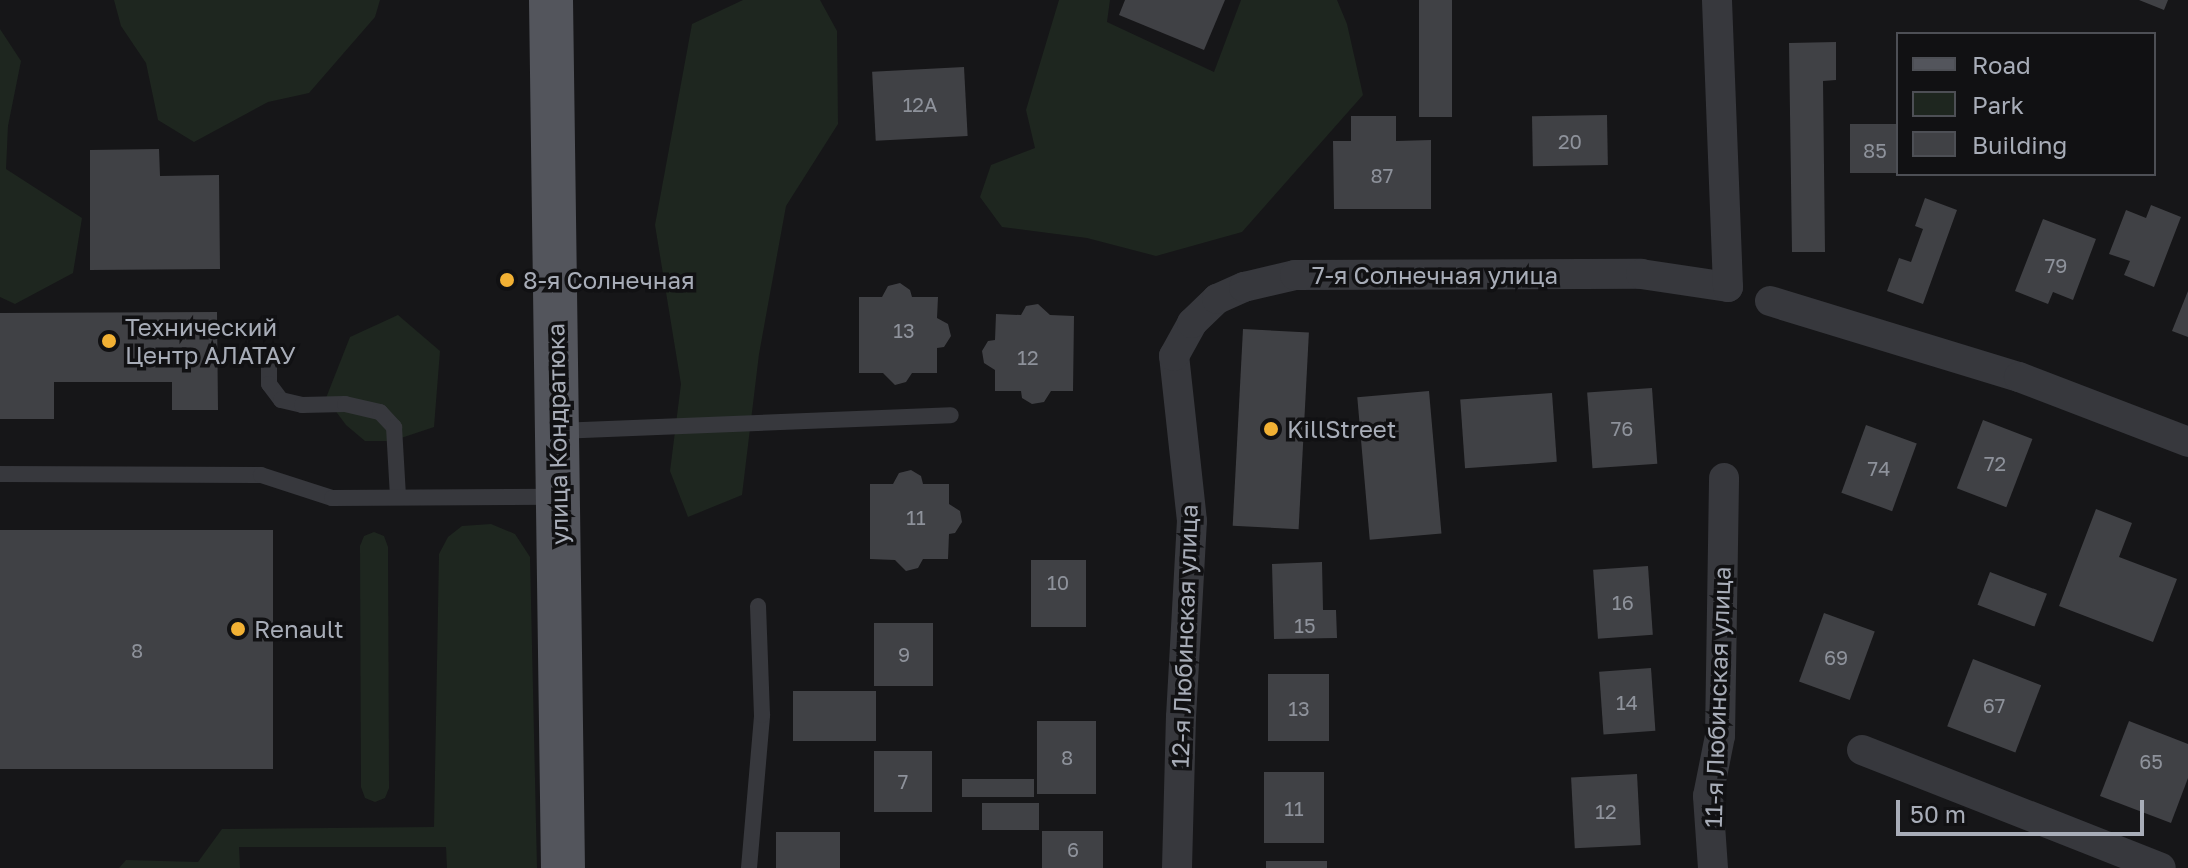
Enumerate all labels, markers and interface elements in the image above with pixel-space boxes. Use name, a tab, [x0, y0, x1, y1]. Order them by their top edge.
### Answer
legend	[1896, 32, 2156, 176]
text: Road	[1972, 50, 2031, 79]
text: Park	[1972, 90, 2024, 119]
house number: 12А	[903, 92, 937, 116]
house number: 20	[1558, 129, 1582, 153]
text: Building	[1972, 130, 2067, 159]
house number: 85	[1863, 138, 1887, 162]
house number: 87	[1371, 163, 1393, 187]
house number: 79	[2045, 253, 2067, 277]
street label: 7-я Солнечная улица	[1312, 261, 1558, 289]
place label: 8-я Солнечная	[523, 266, 695, 294]
marker: 8-я Солнечная	[498, 271, 516, 289]
place label: Технический Центр АЛАТАУ	[125, 313, 296, 369]
house number: 13	[893, 318, 915, 342]
street label: улица Кондратюка	[541, 323, 573, 545]
marker: Технический Центр АЛАТАУ	[100, 332, 118, 350]
house number: 12	[1017, 345, 1039, 369]
place label: KillStreet	[1287, 415, 1396, 443]
house number: 76	[1611, 416, 1633, 440]
marker: KillStreet	[1262, 420, 1280, 438]
house number: 72	[1984, 451, 2006, 475]
house number: 74	[1868, 456, 1890, 480]
street label: 12-я Любинская улица	[1165, 504, 1203, 768]
house number: 11	[906, 505, 926, 529]
street label: 11-я Любинская улица	[1698, 566, 1736, 828]
house number: 10	[1047, 570, 1069, 594]
house number: 16	[1612, 590, 1634, 614]
house number: 15	[1294, 613, 1316, 637]
place label: Renault	[254, 615, 344, 643]
marker: Renault	[229, 620, 247, 638]
house number: 8	[131, 638, 143, 662]
house number: 9	[898, 642, 910, 666]
house number: 69	[1824, 645, 1848, 669]
house number: 14	[1616, 690, 1638, 714]
house number: 67	[1983, 693, 2005, 717]
house number: 13	[1288, 696, 1310, 720]
house number: 8	[1061, 745, 1073, 769]
house number: 65	[2139, 749, 2163, 773]
house number: 7	[898, 769, 908, 793]
scale bar	[1900, 784, 2148, 834]
house number: 11	[1284, 796, 1304, 820]
house number: 12	[1595, 799, 1617, 823]
text: 50 m	[1910, 799, 1966, 828]
house number: 6	[1067, 837, 1079, 861]

